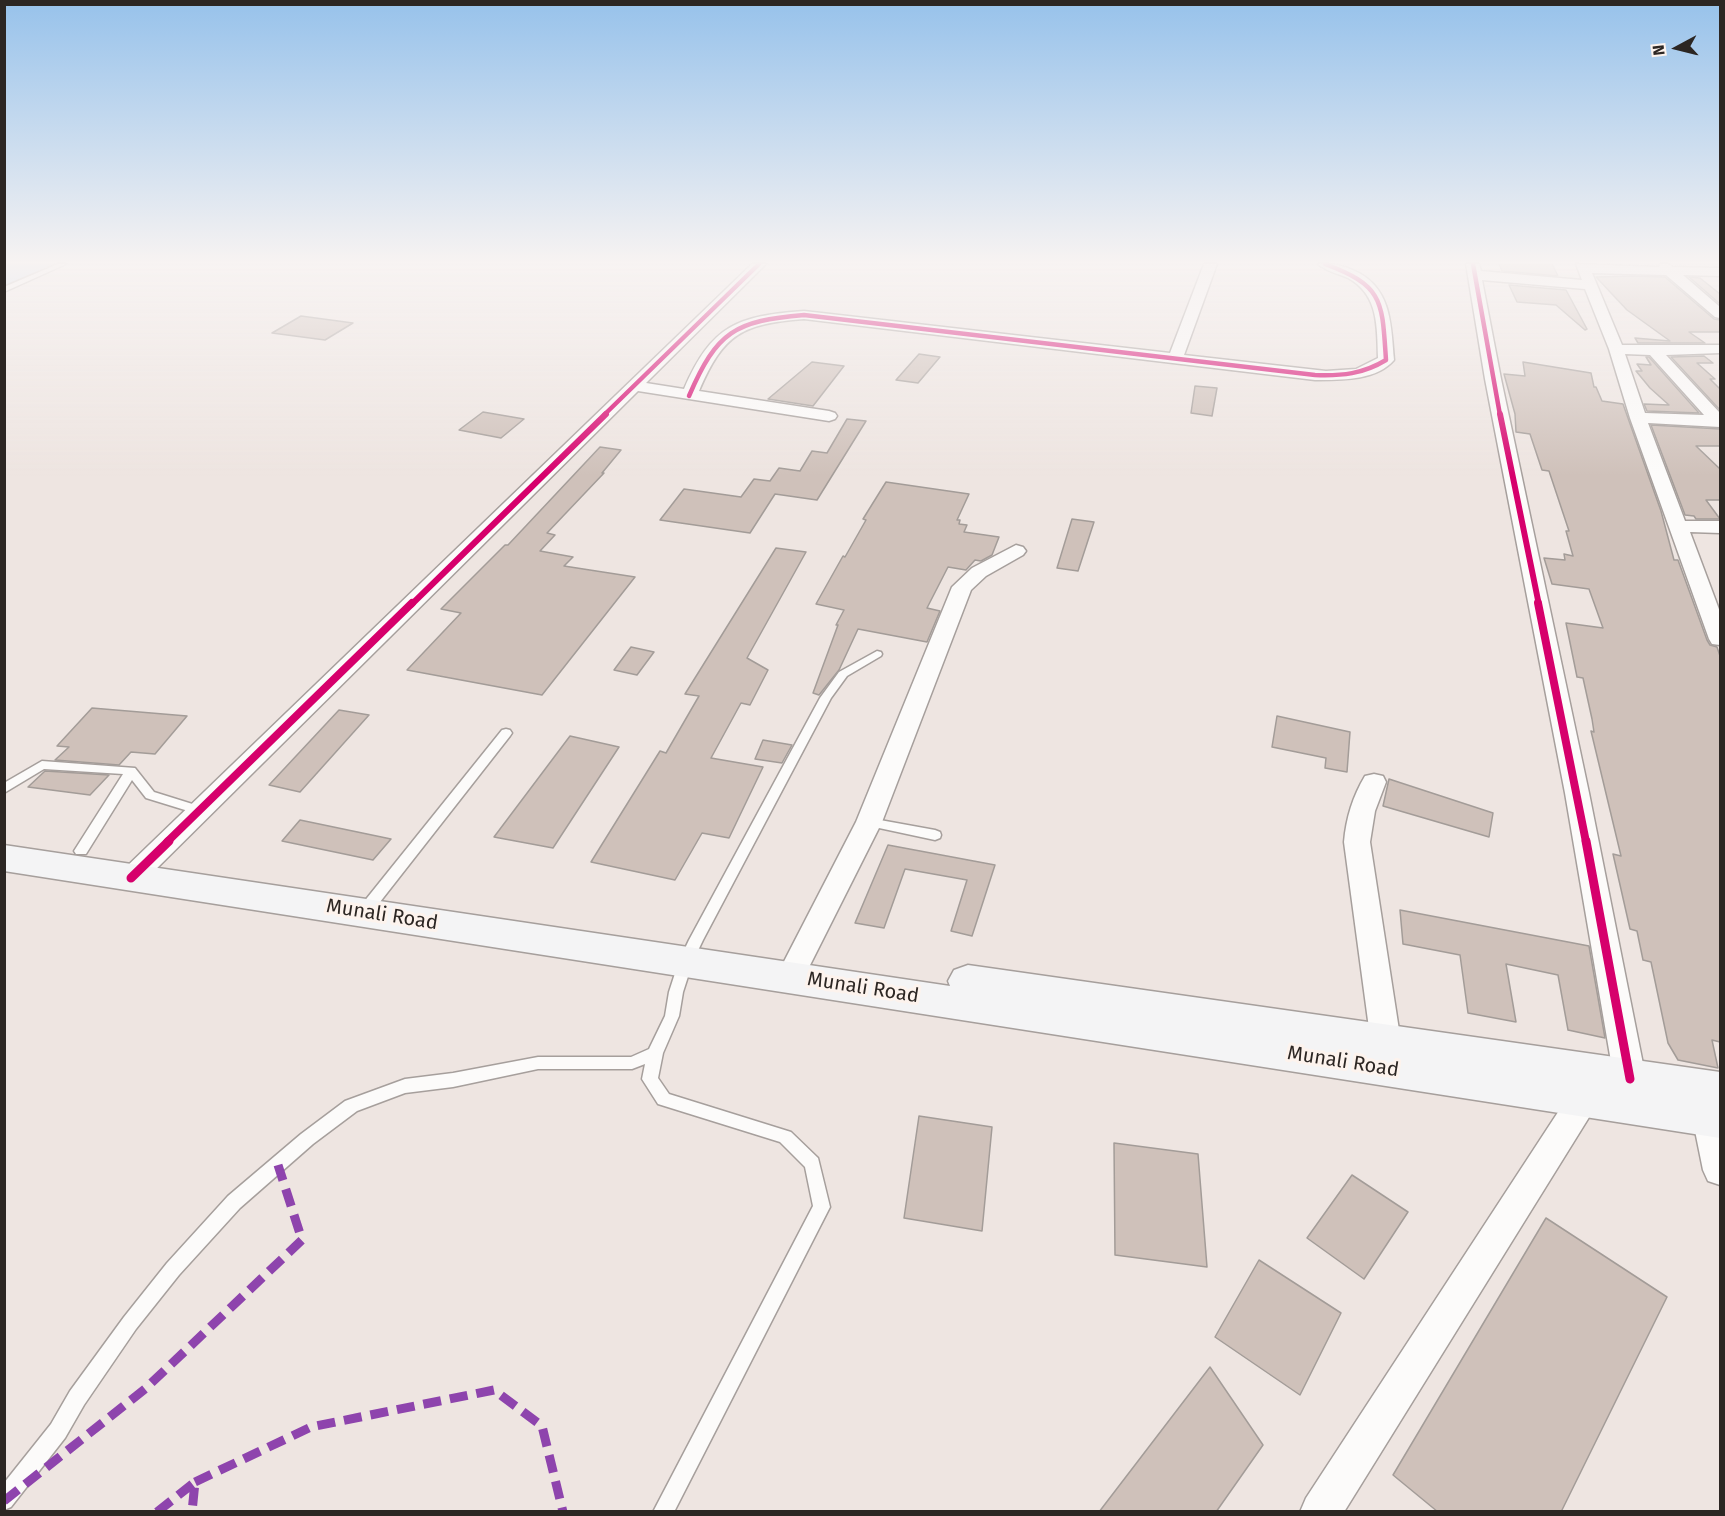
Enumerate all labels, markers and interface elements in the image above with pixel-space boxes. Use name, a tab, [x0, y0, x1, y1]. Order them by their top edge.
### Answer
north arrow	[1647, 18, 1707, 78]
text: N	[1649, 44, 1669, 57]
street label: Munali Road	[325, 894, 439, 936]
street label: Munali Road	[806, 967, 920, 1009]
street label: Munali Road	[1286, 1041, 1400, 1083]

